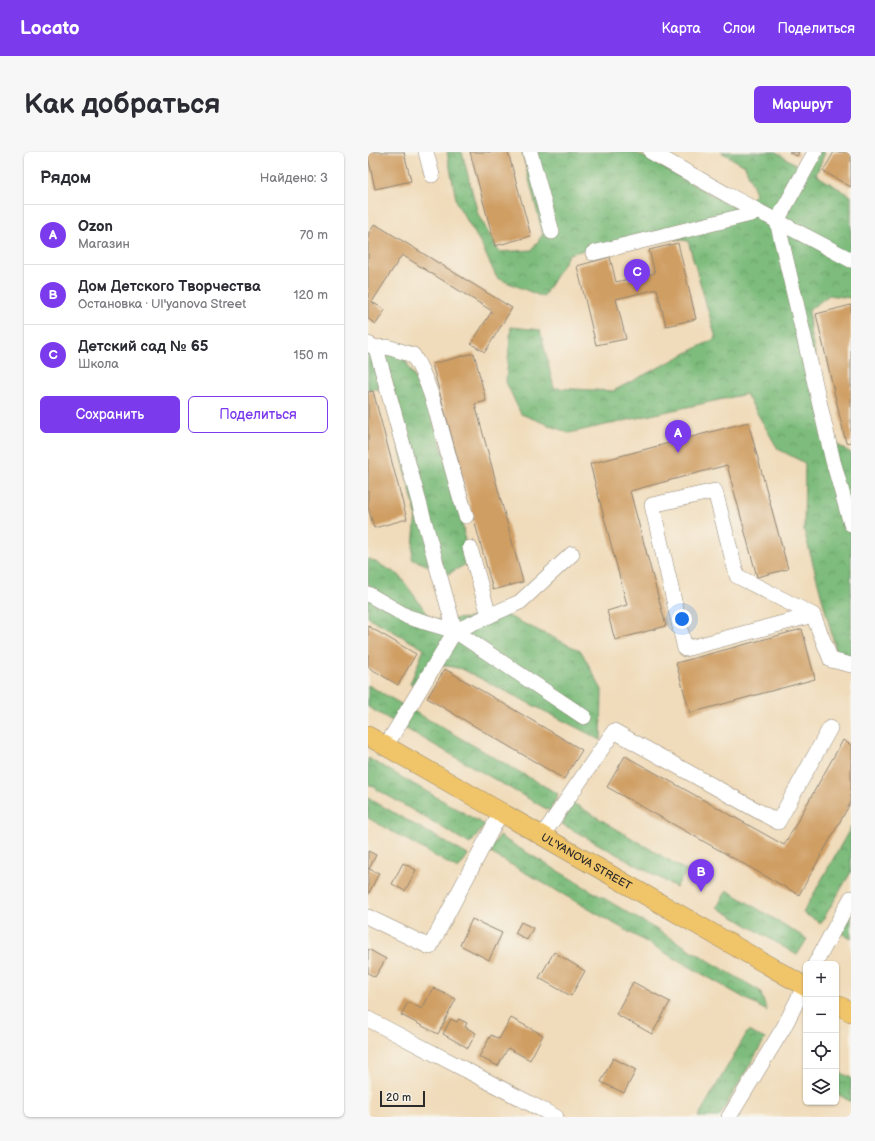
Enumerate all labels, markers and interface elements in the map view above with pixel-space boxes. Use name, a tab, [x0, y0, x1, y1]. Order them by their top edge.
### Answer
text: Locato	[20, 17, 80, 40]
text: Карта	[661, 20, 701, 37]
text: Слои	[723, 20, 755, 37]
text: Поделиться	[777, 20, 855, 37]
button: Маршрут	[754, 86, 851, 123]
text: Как добраться	[24, 88, 221, 121]
text: Рядом	[40, 168, 91, 188]
text: Найдено: 3	[260, 170, 328, 186]
text: Ozon	[78, 217, 113, 236]
text: A	[49, 227, 57, 243]
text: 70 m	[300, 227, 328, 243]
text: Магазин	[78, 236, 130, 252]
pin: C	[624, 259, 650, 292]
text: Дом Детского Творчества	[78, 277, 261, 296]
text: B	[48, 287, 58, 303]
text: 120 m	[293, 287, 328, 303]
text: Остановка · Ul'yanova Street	[78, 296, 246, 312]
text: Детский сад № 65	[78, 337, 208, 356]
text: C	[48, 347, 58, 363]
text: 150 m	[294, 347, 328, 363]
text: Школа	[78, 356, 119, 372]
button: Сохранить	[40, 396, 180, 433]
button: Поделиться	[188, 396, 328, 433]
pin: A	[665, 420, 691, 453]
your location	[672, 609, 692, 629]
street label: UL'YANOVA STREET	[539, 830, 634, 893]
pin: B	[688, 859, 714, 892]
map controls	[803, 961, 839, 1105]
button: +	[803, 961, 839, 997]
button: −	[803, 997, 839, 1033]
button: locate	[803, 1033, 839, 1069]
button: layers	[803, 1069, 839, 1105]
scale bar	[380, 1089, 425, 1108]
text: 20 m	[386, 1091, 411, 1104]

